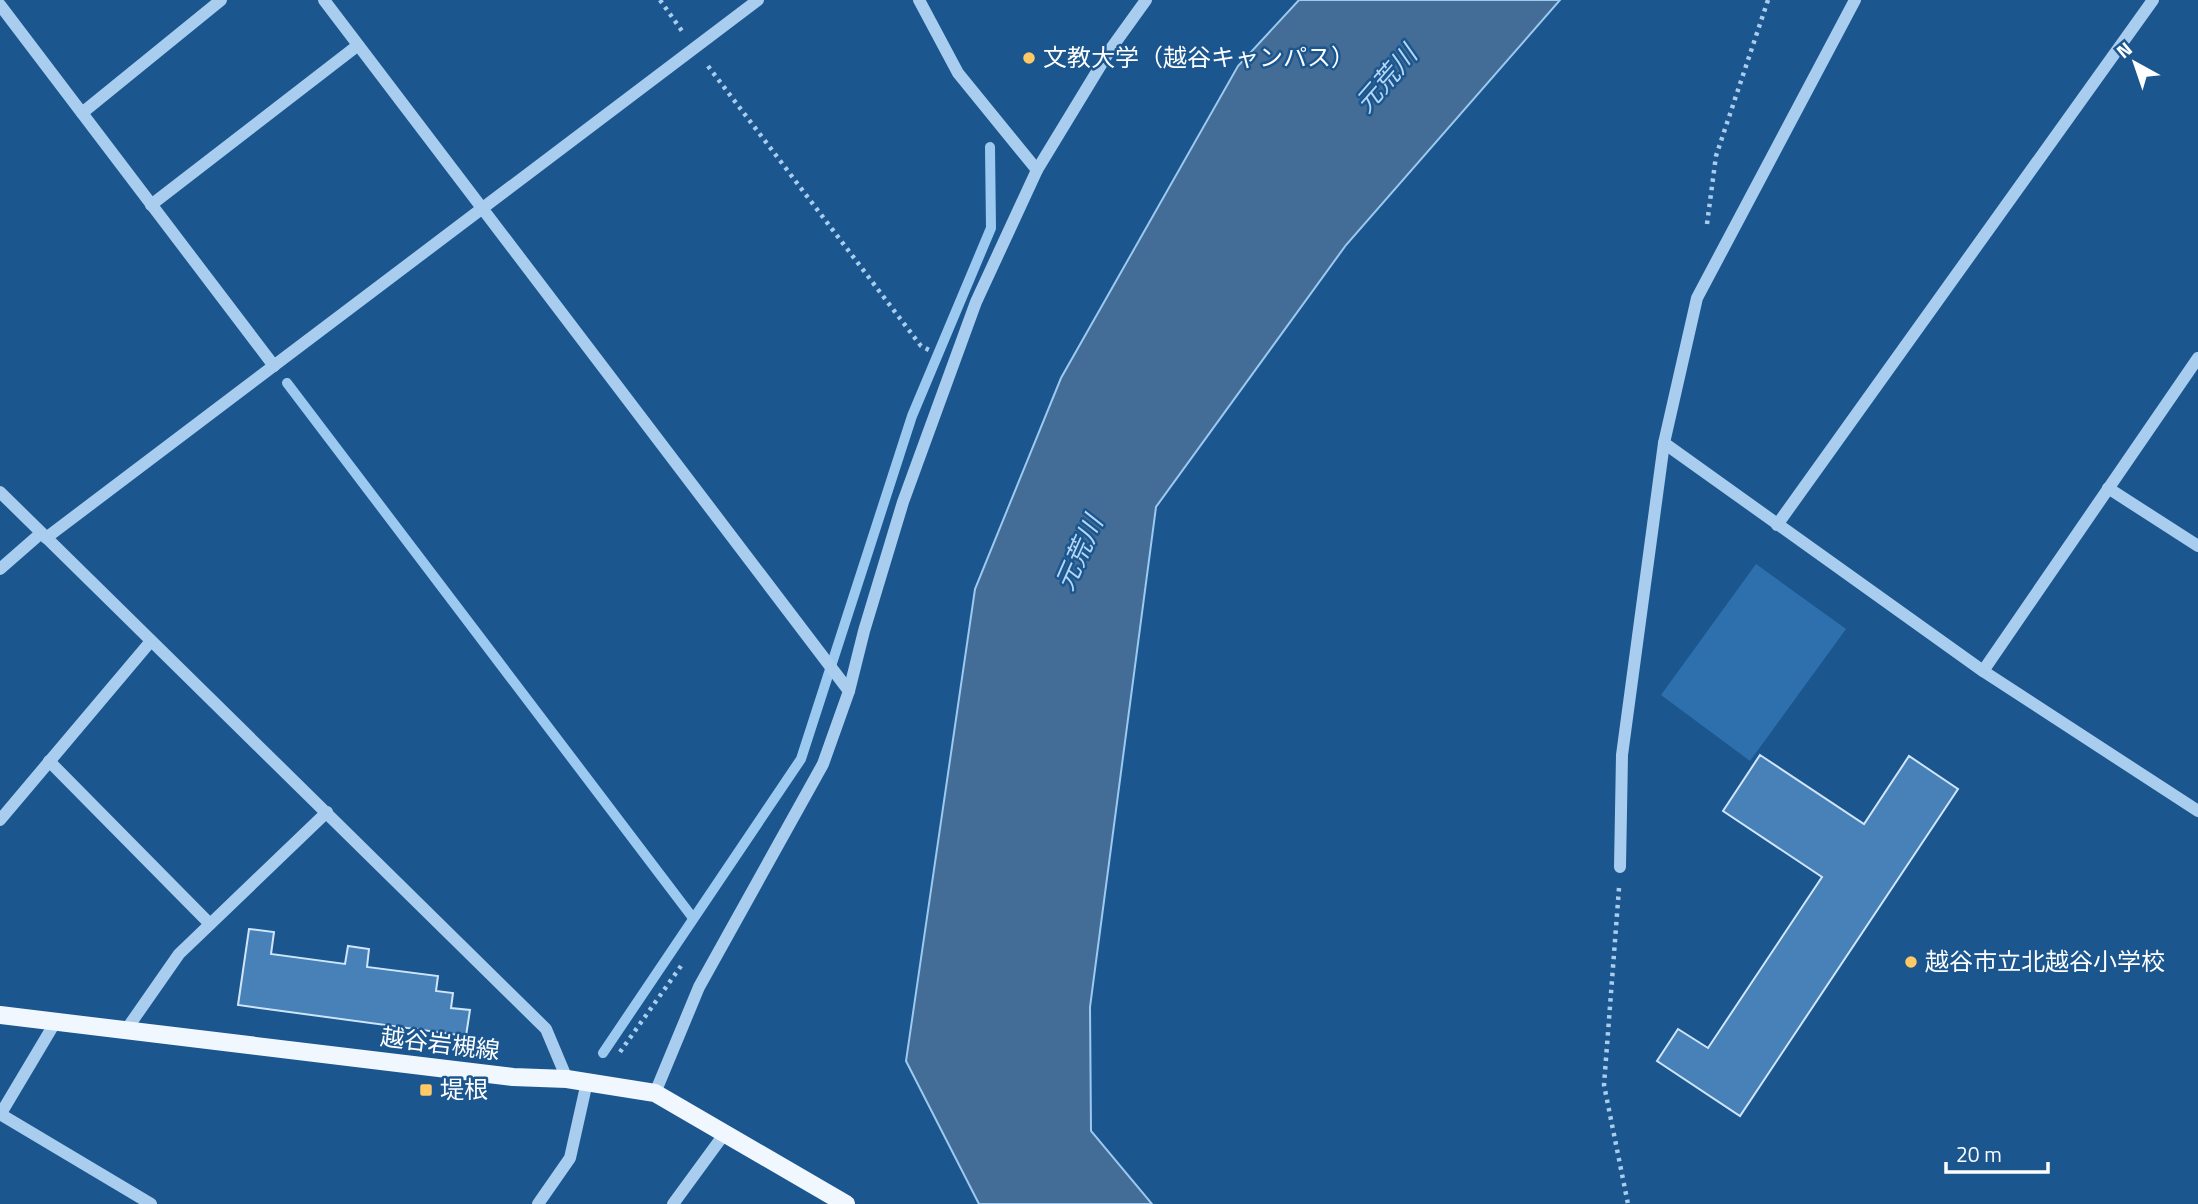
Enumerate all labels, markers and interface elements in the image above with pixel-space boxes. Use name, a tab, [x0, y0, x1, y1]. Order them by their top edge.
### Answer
north arrow	[2100, 28, 2170, 98]
water label: 元荒川	[1345, 34, 1428, 121]
text: N	[2109, 34, 2138, 65]
place label: 文教大学（越谷キャンパス）	[1043, 39, 1355, 75]
marker: 文教大学（越谷キャンパス）	[1021, 50, 1037, 66]
water label: 元荒川	[1045, 507, 1113, 596]
place label: 越谷市立北越谷小学校	[1925, 943, 2165, 979]
marker: 越谷市立北越谷小学校	[1903, 954, 1919, 970]
street label: 越谷岩槻線	[378, 1018, 502, 1068]
place label: 堤根	[440, 1071, 488, 1107]
marker: 堤根	[418, 1082, 434, 1098]
scale bar	[1946, 1130, 2048, 1174]
text: 20 m	[1956, 1138, 2002, 1170]

